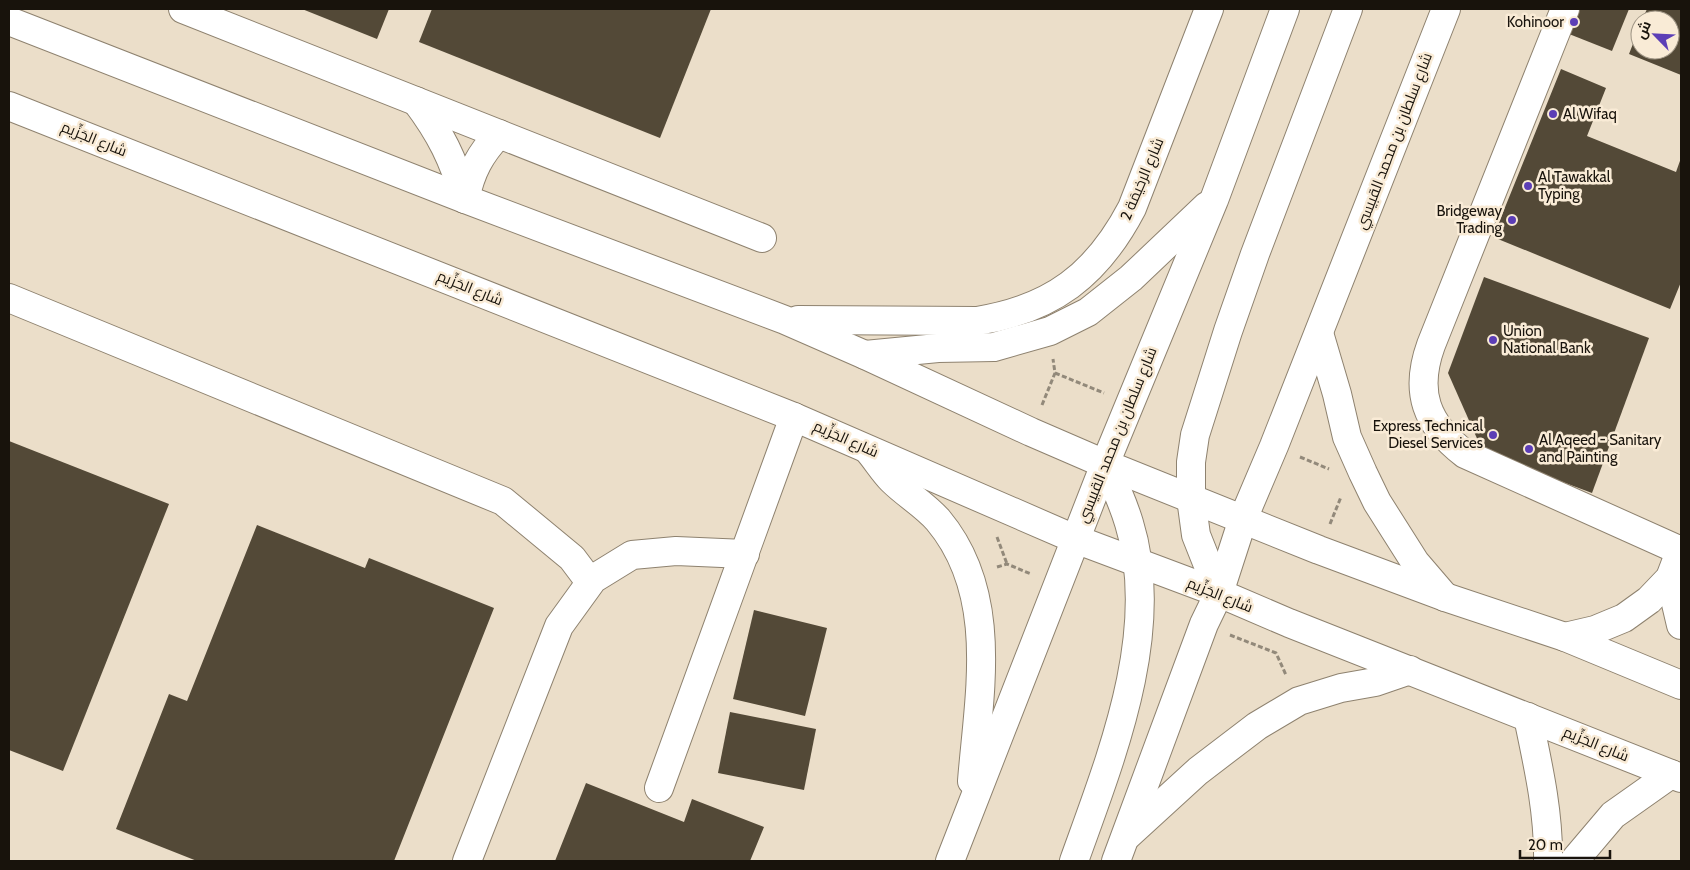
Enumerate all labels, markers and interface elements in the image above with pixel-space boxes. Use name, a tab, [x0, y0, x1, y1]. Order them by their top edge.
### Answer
north arrow	[1630, 10, 1680, 60]
place label: Kohinoor	[1507, 13, 1564, 31]
marker: Kohinoor	[1568, 16, 1580, 28]
text: ش	[1631, 18, 1655, 42]
street label: شارع سلطان بن محمد القبيسي	[1352, 50, 1439, 233]
place label: Al Wifaq	[1563, 105, 1617, 123]
marker: Al Wifaq	[1547, 108, 1559, 120]
street label: شارع الجَزِّيم	[58, 117, 130, 162]
street label: شارع الرخيمَة 2	[1117, 135, 1169, 224]
place label: Al Tawakkal Typing	[1538, 168, 1611, 203]
marker: Al Tawakkal Typing	[1522, 180, 1534, 192]
place label: Bridgeway Trading	[1436, 202, 1503, 237]
marker: Bridgeway Trading	[1506, 214, 1518, 226]
street label: شارع الجَزِّيم	[434, 266, 506, 311]
place label: Union National Bank	[1503, 322, 1591, 357]
marker: Union National Bank	[1487, 334, 1499, 346]
street label: شارع سلطان بن محمد القبيسي	[1073, 345, 1163, 527]
street label: شارع الجَزِّيم	[810, 416, 882, 463]
place label: Express Technical Diesel Services	[1373, 417, 1483, 452]
marker: Express Technical Diesel Services	[1487, 429, 1499, 441]
place label: Al Aqeed - Sanitary and Painting	[1539, 431, 1662, 466]
marker: Al Aqeed - Sanitary and Painting	[1523, 443, 1535, 455]
street label: شارع الجَزِّيم	[1184, 573, 1256, 618]
street label: شارع الجَزِّيم	[1560, 722, 1632, 767]
scale bar	[1520, 828, 1610, 860]
text: 20 m	[1528, 836, 1563, 854]

